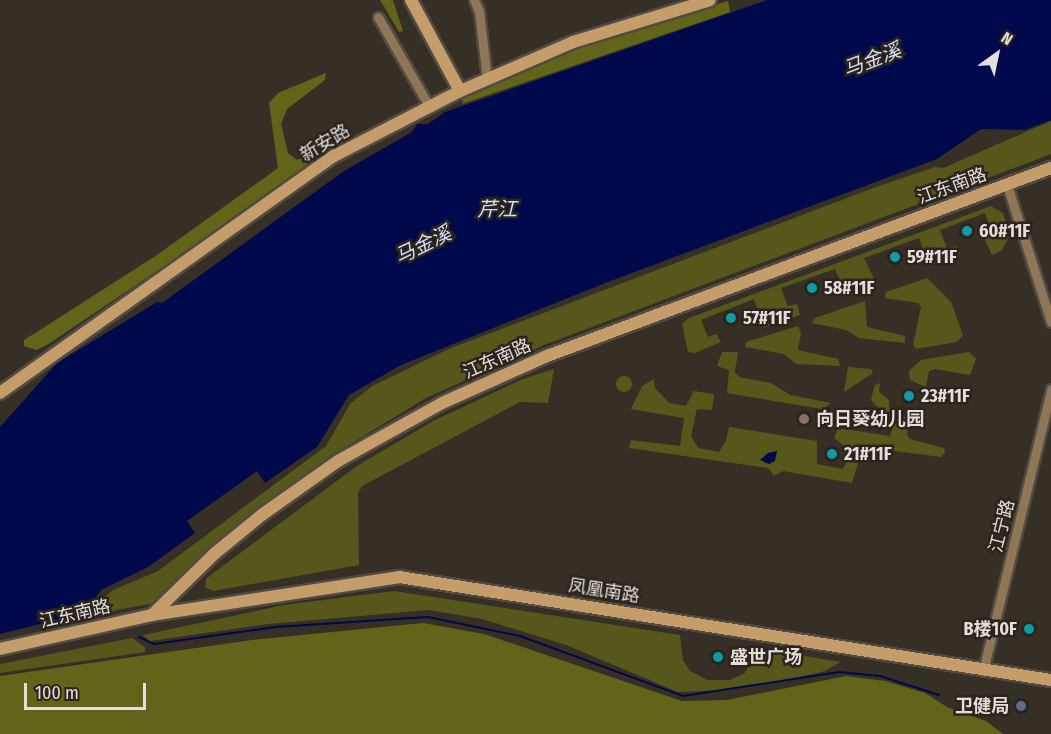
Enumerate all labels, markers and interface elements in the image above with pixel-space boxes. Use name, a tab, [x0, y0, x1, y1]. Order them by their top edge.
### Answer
north arrow	[967, 24, 1027, 84]
text: N	[998, 28, 1016, 49]
water label: 马金溪	[840, 38, 904, 82]
street label: 新安路	[296, 120, 354, 166]
street label: 江东南路	[914, 164, 990, 208]
water label: 芹江	[477, 197, 517, 221]
place label: 60#11F	[979, 220, 1030, 242]
water label: 马金溪	[391, 221, 455, 269]
marker: 60#11F	[960, 224, 974, 238]
place label: 59#11F	[907, 246, 957, 268]
marker: 59#11F	[888, 250, 902, 264]
place label: 58#11F	[824, 277, 874, 299]
marker: 58#11F	[805, 281, 819, 295]
place label: 57#11F	[743, 307, 791, 329]
marker: 57#11F	[724, 311, 738, 325]
street label: 江东南路	[460, 334, 534, 384]
place label: 23#11F	[921, 385, 970, 407]
marker: 23#11F	[902, 389, 916, 403]
place label: 向日葵幼儿园	[816, 408, 924, 430]
marker: 向日葵幼儿园	[797, 412, 811, 426]
place label: 21#11F	[844, 443, 892, 465]
marker: 21#11F	[825, 447, 839, 461]
street label: 江宁路	[985, 497, 1019, 555]
street label: 凤凰南路	[567, 575, 641, 607]
street label: 江东南路	[37, 595, 113, 633]
place label: B楼10F	[964, 618, 1017, 640]
marker: B楼10F	[1022, 622, 1036, 636]
place label: 盛世广场	[730, 646, 802, 668]
marker: 盛世广场	[711, 650, 725, 664]
scale bar	[27, 671, 148, 709]
text: 100 m	[35, 682, 79, 704]
place label: 卫健局	[955, 695, 1009, 717]
marker: 卫健局	[1014, 699, 1028, 713]

